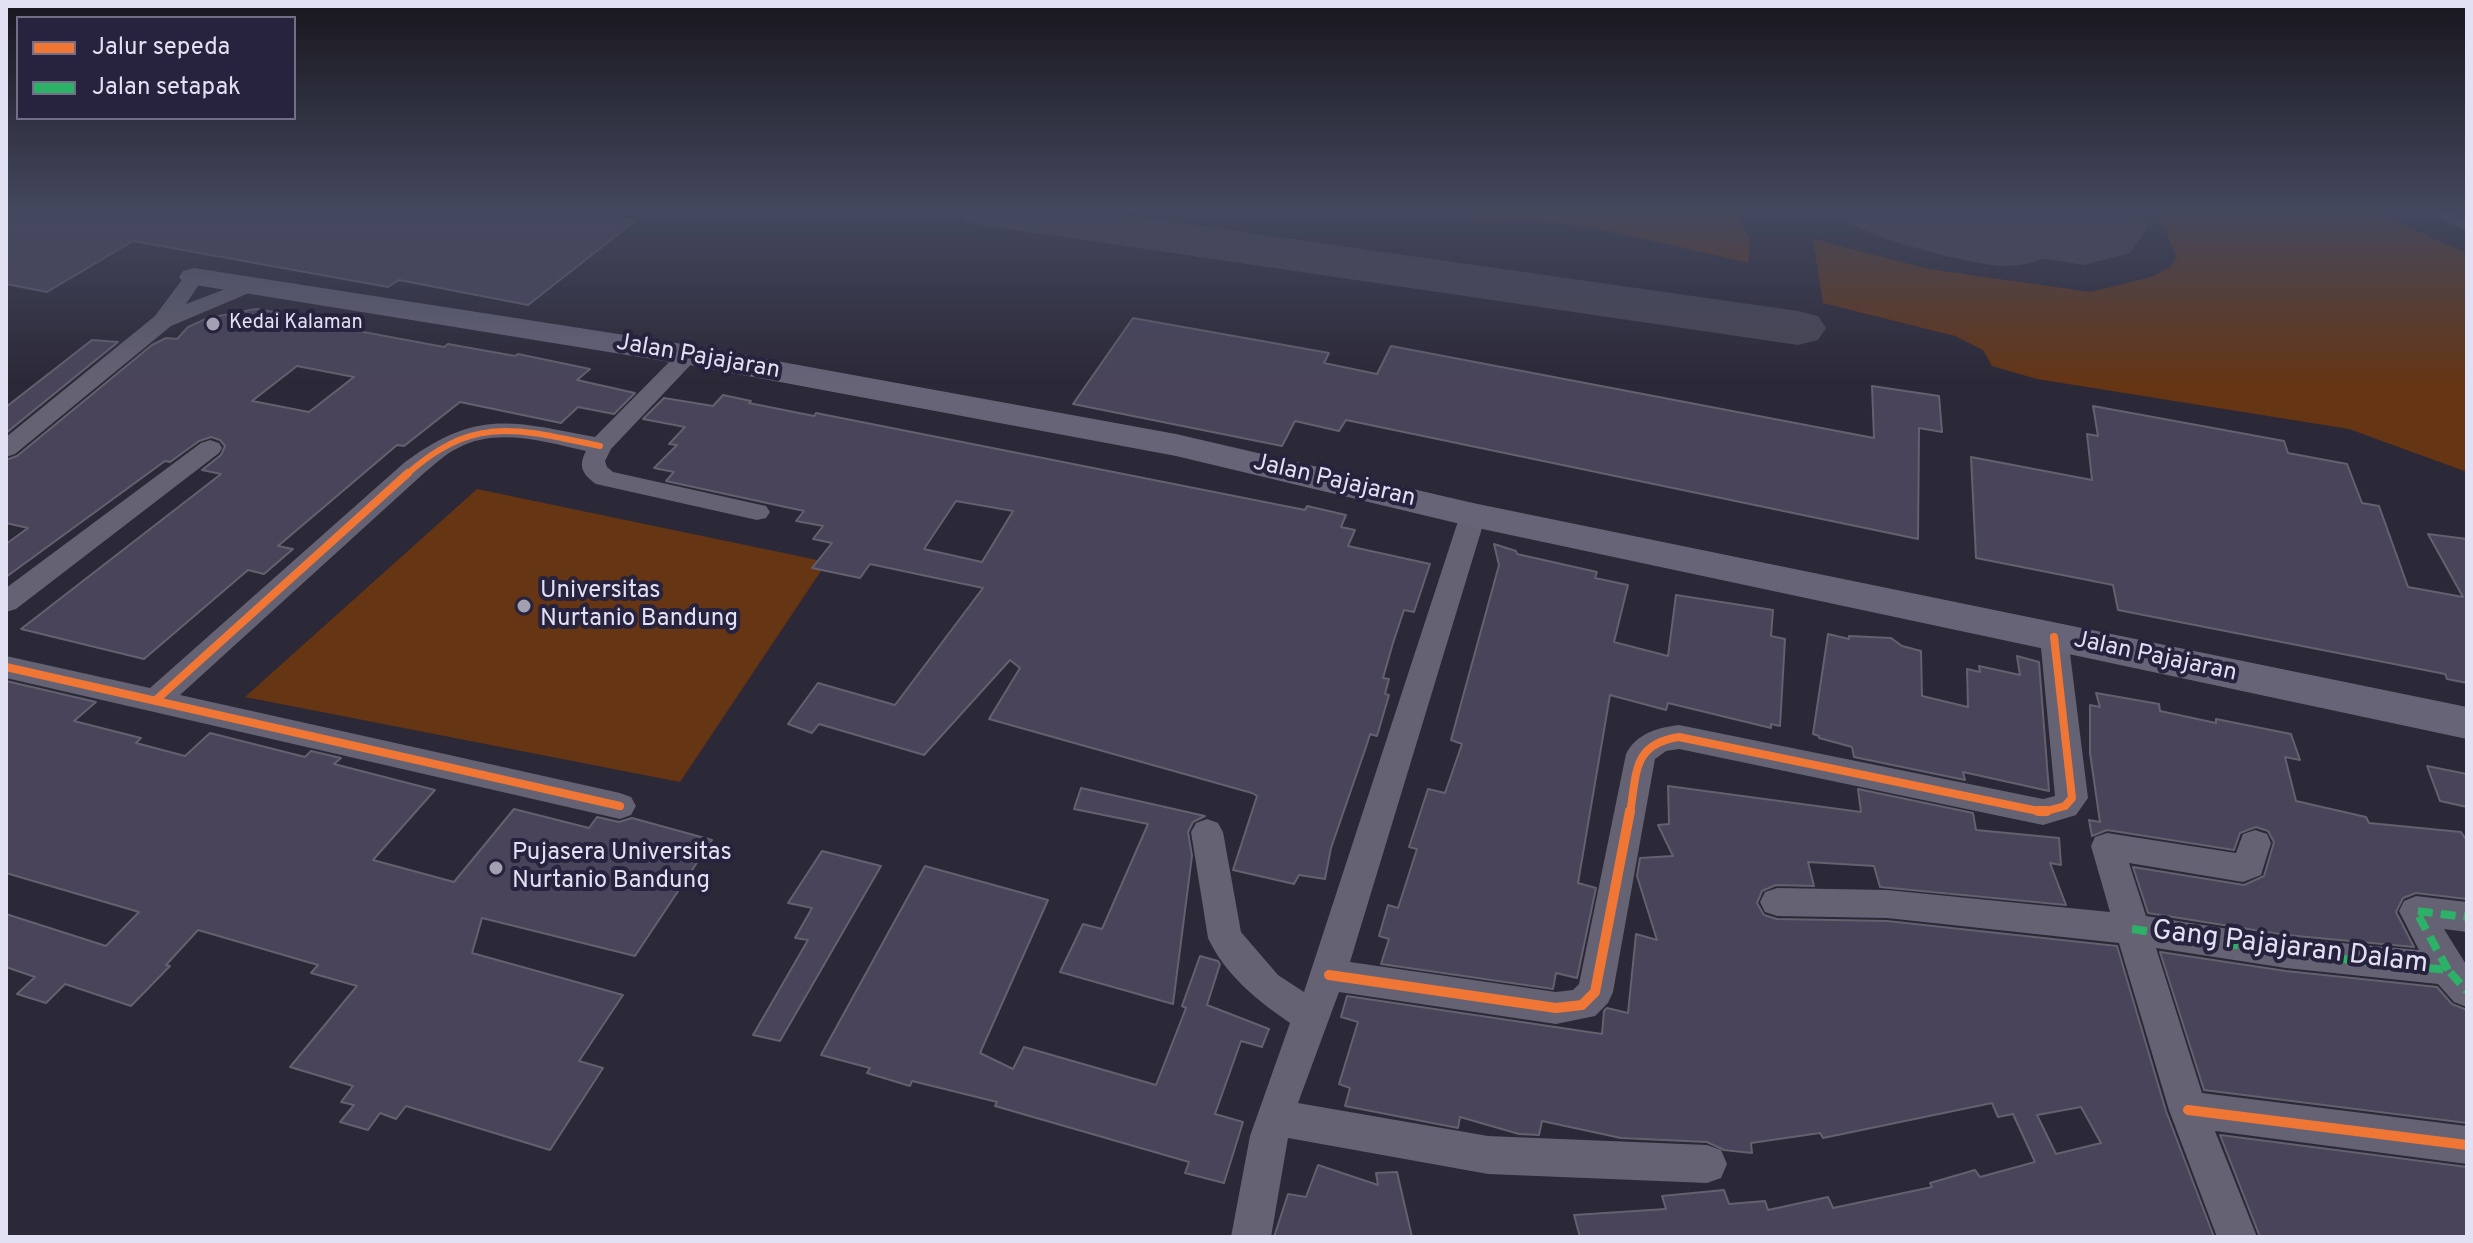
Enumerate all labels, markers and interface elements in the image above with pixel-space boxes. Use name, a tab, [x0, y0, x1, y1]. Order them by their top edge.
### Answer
legend	[16, 16, 296, 120]
text: Jalur sepeda	[92, 33, 230, 63]
text: Jalan setapak	[92, 73, 241, 103]
place label: Kedai Kalaman	[229, 312, 363, 336]
marker: Kedai Kalaman	[204, 315, 222, 333]
street label: Jalan Pajajaran	[614, 329, 782, 387]
street label: Jalan Pajajaran	[1250, 449, 1418, 515]
place label: Universitas Nurtanio Bandung	[540, 578, 738, 634]
marker: Universitas Nurtanio Bandung	[515, 597, 533, 615]
street label: Jalan Pajajaran	[2071, 627, 2239, 689]
place label: Pujasera Universitas Nurtanio Bandung	[512, 840, 732, 896]
marker: Pujasera Universitas Nurtanio Bandung	[487, 859, 505, 877]
street label: Gang Pajajaran Dalam	[2150, 915, 2430, 983]

